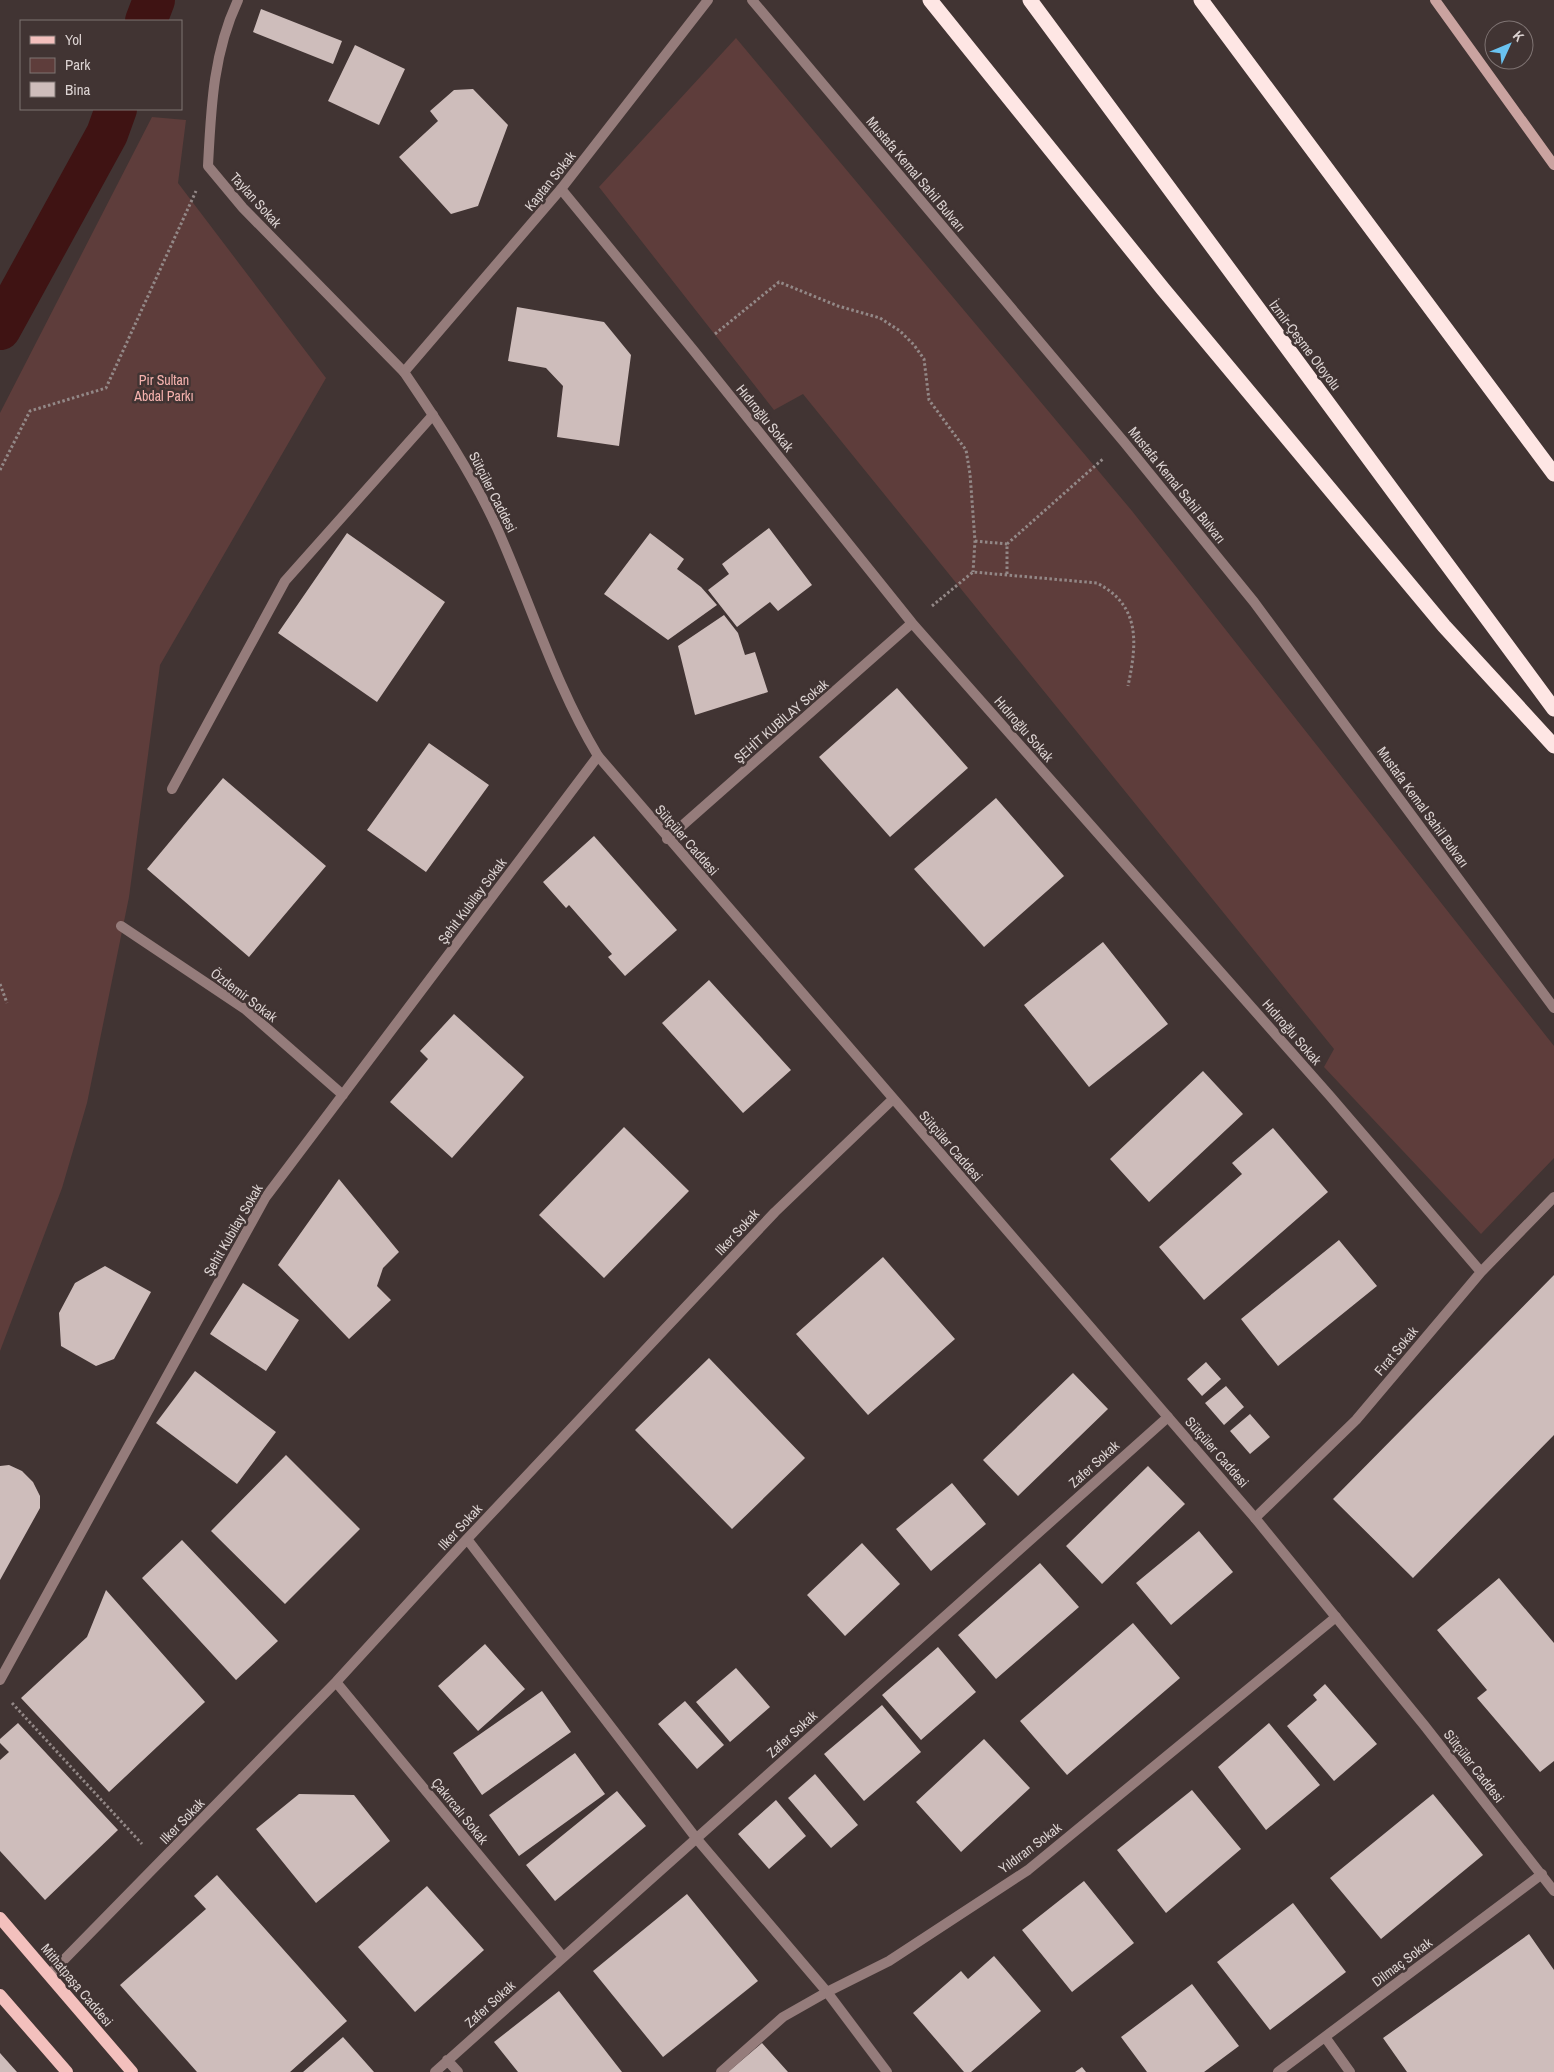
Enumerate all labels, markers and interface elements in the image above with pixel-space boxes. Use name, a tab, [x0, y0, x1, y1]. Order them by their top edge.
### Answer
legend	[20, 20, 182, 110]
north arrow	[1484, 20, 1534, 70]
text: K	[1509, 27, 1528, 46]
text: Yol	[65, 29, 82, 50]
text: Park	[65, 54, 91, 75]
text: Bina	[65, 79, 90, 100]
street label: Mustafa Kemal Sahil Bulvarı	[863, 113, 969, 235]
street label: Kaptan Sokak	[521, 147, 580, 214]
street label: Taylan Sokak	[226, 169, 286, 232]
street label: İzmir-Çeşme Otoyolu	[1265, 296, 1345, 394]
park label: Pir Sultan Abdal Parkı	[133, 371, 194, 405]
street label: Hıdıroğlu Sokak	[732, 381, 798, 456]
street label: Mustafa Kemal Sahil Bulvarı	[1124, 423, 1230, 547]
street label: Sütçüler Caddesi	[465, 449, 521, 535]
street label: ŞEHİT KUBİLAY Sokak	[730, 675, 832, 767]
street label: Hıdıroğlu Sokak	[990, 692, 1058, 766]
street label: Mustafa Kemal Sahil Bulvarı	[1373, 743, 1473, 871]
street label: Sütçüler Caddesi	[651, 801, 723, 879]
street label: Şehit Kubilay Sokak	[434, 854, 510, 948]
street label: Özdemir Sokak	[207, 964, 281, 1026]
street label: Hıdıroğlu Sokak	[1258, 995, 1326, 1069]
street label: Sütçüler Caddesi	[915, 1107, 987, 1185]
street label: Şehit Kubilay Sokak	[199, 1181, 267, 1279]
street label: Ilker Sokak	[711, 1205, 763, 1259]
street label: Fırat Sokak	[1370, 1323, 1422, 1379]
street label: Sütçüler Caddesi	[1181, 1413, 1253, 1491]
street label: Zafer Sokak	[1065, 1436, 1123, 1491]
street label: Ilker Sokak	[434, 1500, 486, 1554]
street label: Zafer Sokak	[763, 1706, 821, 1761]
street label: Sütçüler Caddesi	[1440, 1726, 1508, 1806]
street label: Çakırcalı Sokak	[428, 1774, 492, 1848]
street label: Ilker Sokak	[156, 1794, 208, 1848]
street label: Yıldıran Sokak	[995, 1818, 1065, 1878]
street label: Dilmaç Sokak	[1368, 1933, 1436, 1990]
street label: Mithatpaşa Caddesi	[37, 1940, 117, 2030]
street label: Zafer Sokak	[461, 1976, 519, 2031]

